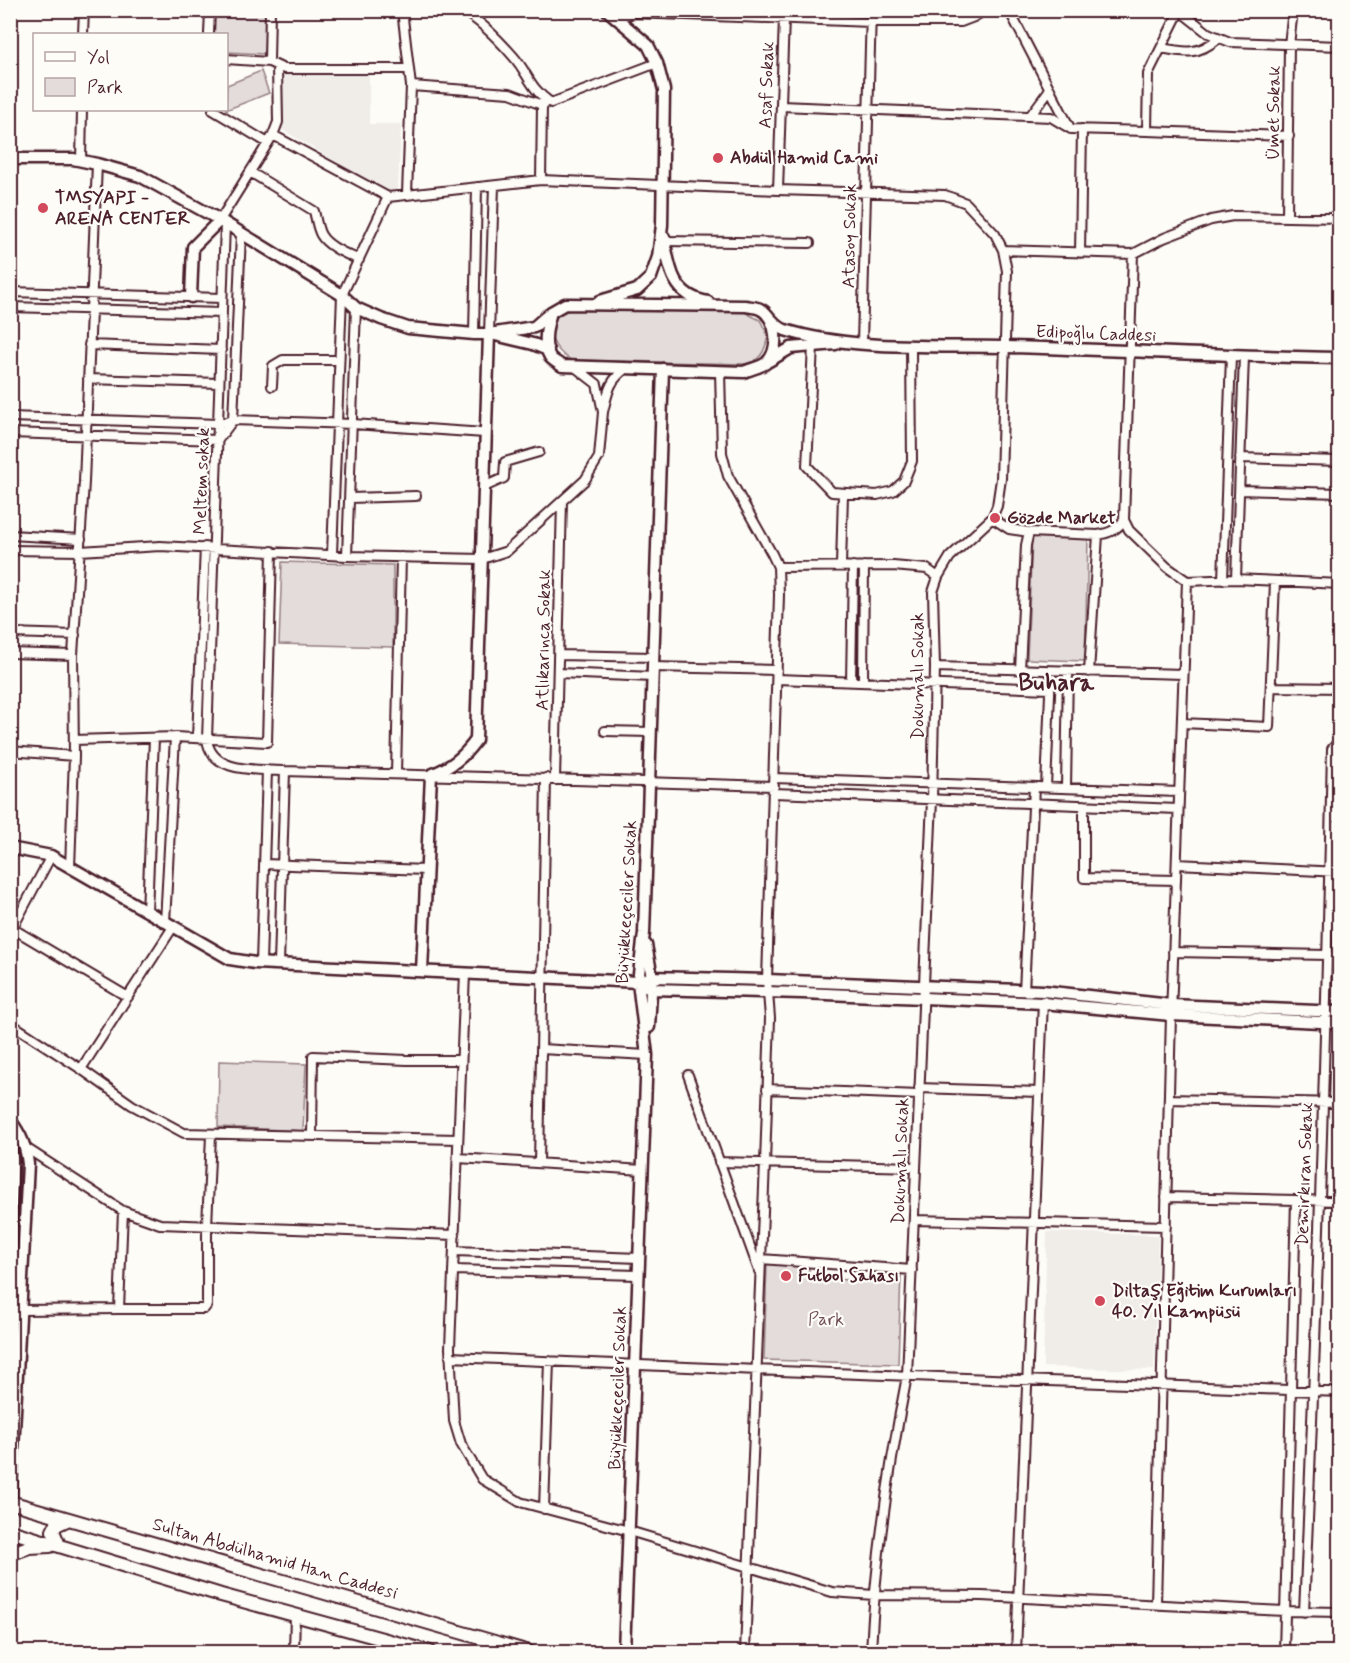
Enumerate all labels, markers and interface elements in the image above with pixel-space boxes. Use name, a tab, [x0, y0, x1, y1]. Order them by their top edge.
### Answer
legend	[33, 33, 228, 111]
street label: Asaf Sokak	[753, 41, 781, 129]
text: Yol	[87, 46, 110, 70]
street label: Ümet Sokak	[1261, 65, 1287, 161]
text: Park	[87, 76, 123, 100]
place label: Abdül Hamid Cami	[730, 146, 878, 170]
marker: Abdül Hamid Cami	[711, 151, 725, 165]
street label: Atasoy Sokak	[837, 183, 863, 288]
place label: TMSYAPI - ARENA CENTER	[55, 186, 191, 231]
marker: TMSYAPI - ARENA CENTER	[36, 201, 50, 215]
street label: Edipoğlu Caddesi	[1035, 320, 1157, 348]
street label: Meltem sokak	[188, 427, 216, 535]
place label: Gözde Market	[1007, 506, 1116, 530]
marker: Gözde Market	[988, 511, 1002, 525]
street label: Atlıkarınca Sokak	[531, 569, 557, 711]
street label: Dokumalı Sokak	[906, 613, 930, 739]
district label: Buhara	[1018, 668, 1094, 699]
street label: Büyükkeçeciler Sokak	[611, 820, 643, 984]
street label: Dokumalı Sokak	[887, 1097, 915, 1225]
street label: Demirkıran Sokak	[1290, 1102, 1320, 1246]
place label: Futbol Sahası	[798, 1264, 899, 1288]
marker: Futbol Sahası	[779, 1269, 793, 1283]
place label: Diltaş Eğitim Kurumları 40. Yıl Kampüsü	[1112, 1279, 1297, 1324]
marker: Diltaş Eğitim Kurumları 40. Yıl Kampüsü	[1093, 1294, 1107, 1308]
street label: Büyükkeçeciler Sokak	[603, 1306, 633, 1470]
park label: Park	[808, 1308, 844, 1332]
street label: Sultan Abdülhamid Han Caddesi	[150, 1512, 400, 1606]

